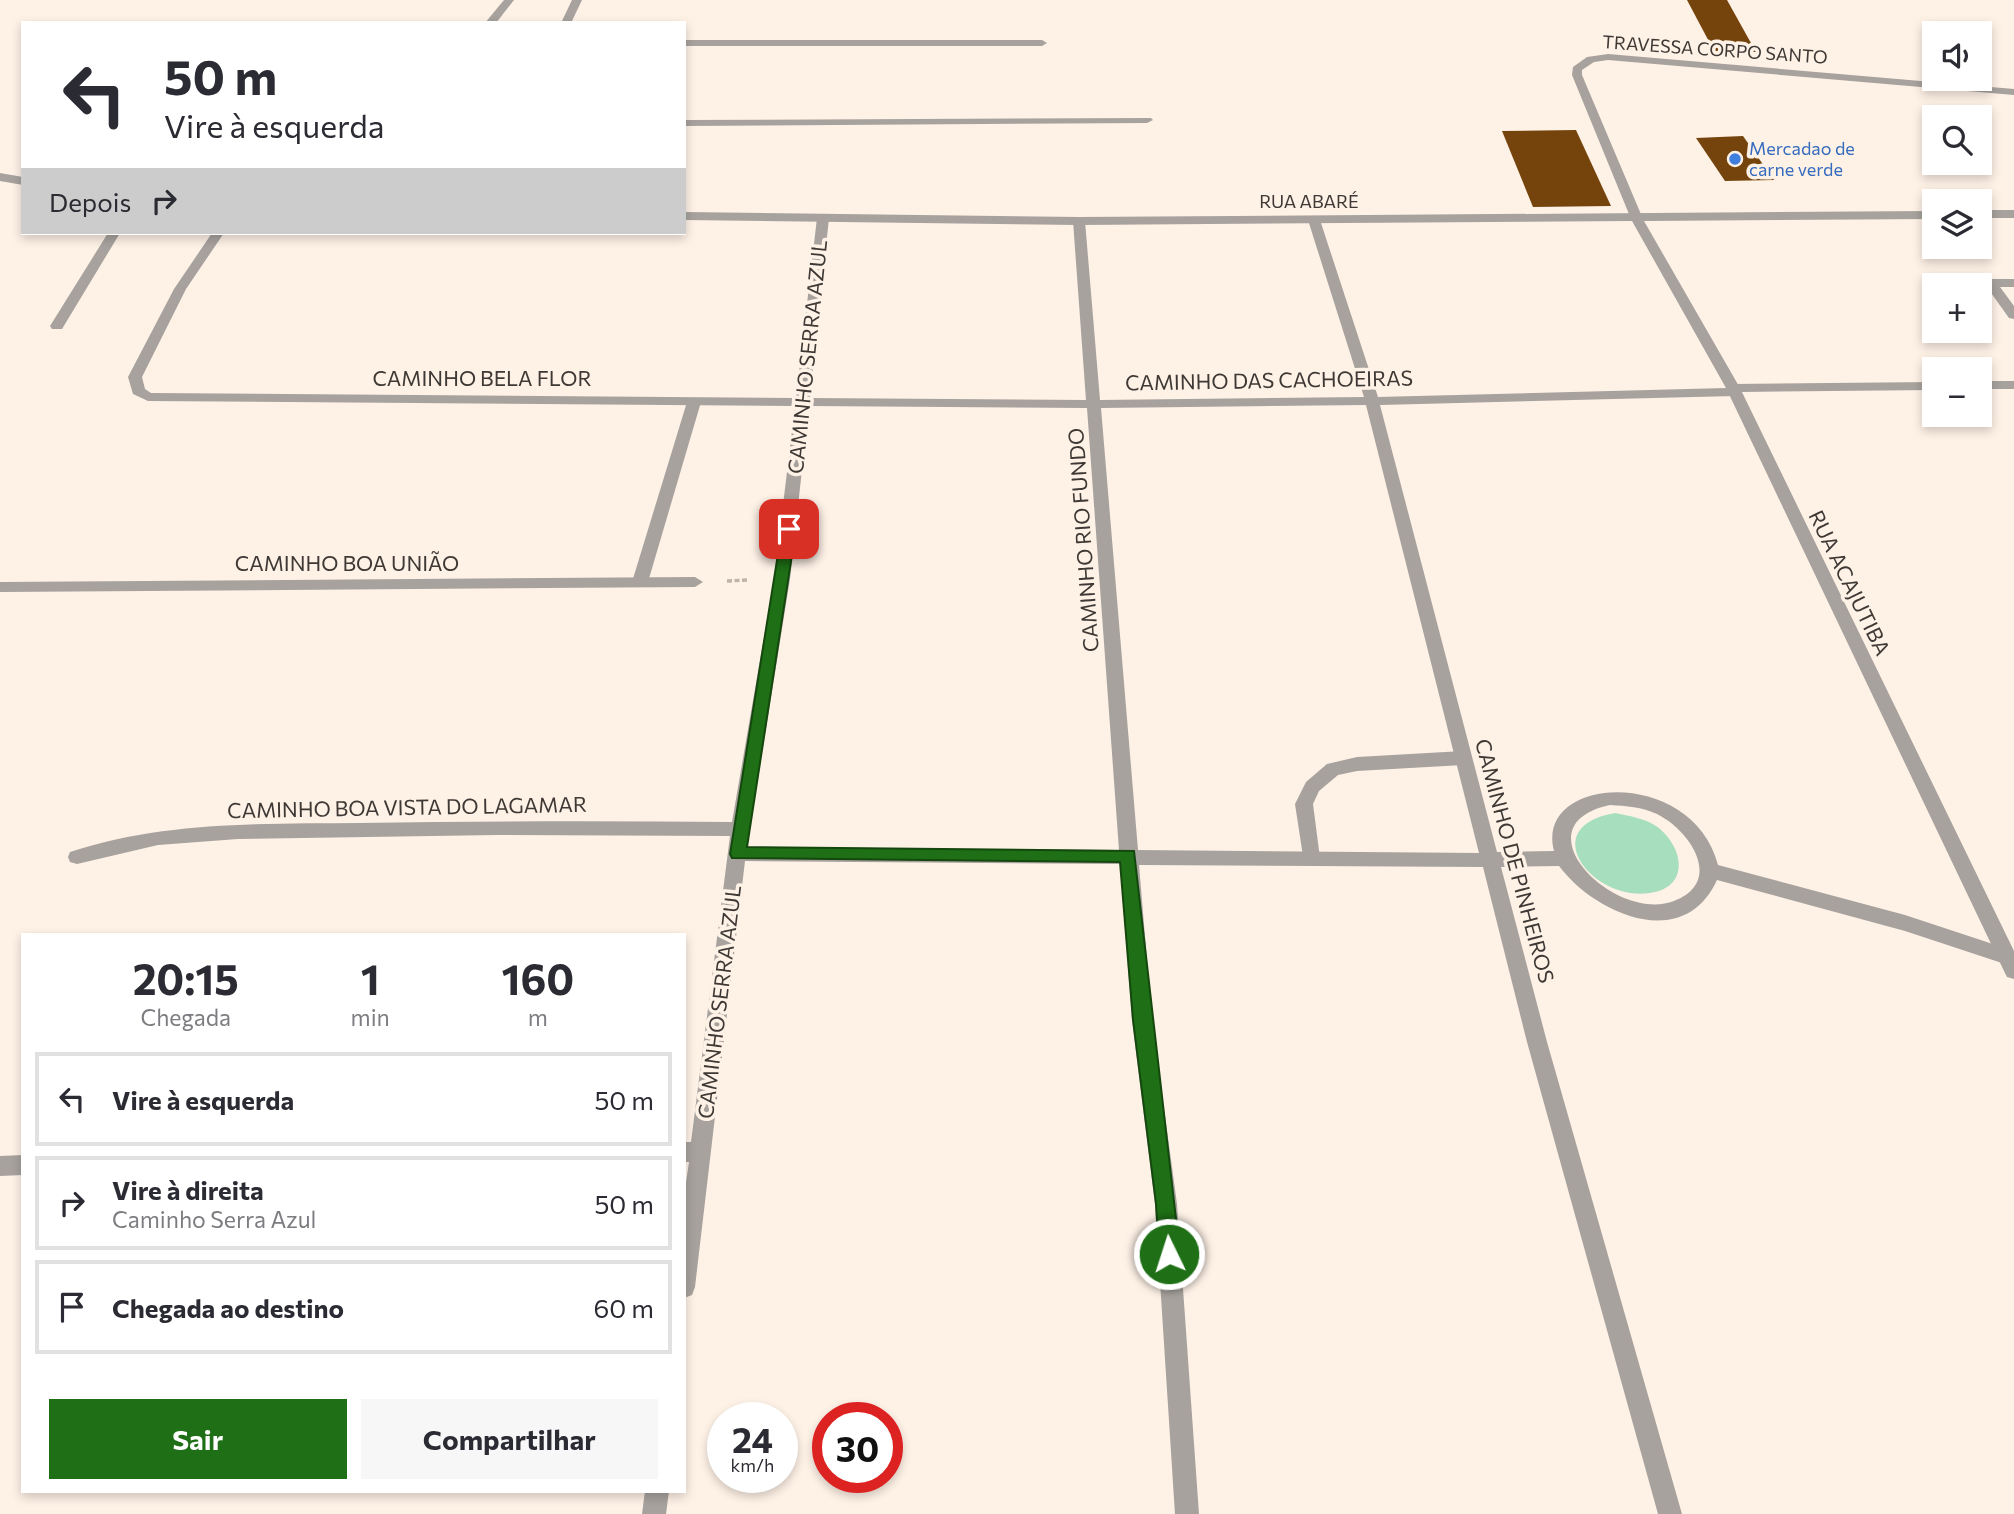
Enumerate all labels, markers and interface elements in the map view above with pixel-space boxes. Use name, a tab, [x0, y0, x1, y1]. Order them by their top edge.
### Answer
map controls	[1922, 21, 1992, 427]
button: sound	[1922, 21, 1992, 91]
street label: TRAVESSA CORPO SANTO	[1602, 30, 1828, 68]
text: 50 m	[164, 45, 277, 105]
icon: left	[49, 49, 140, 140]
text: Vire à esquerda	[164, 105, 385, 145]
button: search	[1922, 105, 1992, 175]
place label: Mercadao de carne verde	[1749, 137, 1855, 180]
marker: Mercadao de carne verde	[1727, 151, 1743, 167]
icon: right	[145, 182, 183, 220]
text: Depois	[49, 186, 131, 217]
button: layers	[1922, 189, 1992, 259]
street label: RUA ABARÉ	[1259, 190, 1359, 212]
street label: CAMINHO SERRA AZUL	[782, 239, 831, 475]
button: +	[1922, 273, 1992, 343]
button: −	[1922, 357, 1992, 427]
street label: CAMINHO DAS CACHOEIRAS	[1125, 364, 1413, 395]
street label: CAMINHO BELA FLOR	[372, 365, 592, 390]
street label: CAMINHO RIO FUNDO	[1062, 427, 1103, 653]
pin	[759, 499, 819, 559]
street label: RUA ACAJUTIBA	[1804, 506, 1896, 659]
icon: arrive	[770, 510, 808, 548]
street label: CAMINHO BOA UNIÃO	[235, 550, 459, 575]
street label: CAMINHO DE PINHEIROS	[1471, 736, 1560, 985]
street label: CAMINHO BOA VISTA DO LAGAMAR	[227, 791, 587, 822]
street label: CAMINHO SERRA AZUL	[692, 884, 745, 1120]
text: 20:15	[133, 952, 239, 1004]
text: 1	[361, 952, 380, 1004]
text: 160	[501, 952, 574, 1004]
text: Chegada	[140, 1003, 231, 1031]
text: min	[351, 1003, 390, 1031]
text: m	[528, 1003, 548, 1031]
icon: left	[53, 1080, 91, 1118]
text: Vire à esquerda	[112, 1084, 294, 1115]
text: 50 m	[594, 1084, 654, 1115]
text: Vire à direita	[112, 1174, 264, 1205]
icon: right	[53, 1184, 91, 1222]
text: 50 m	[594, 1188, 654, 1219]
text: Caminho Serra Azul	[112, 1205, 316, 1233]
position arrow	[1132, 1217, 1206, 1291]
icon: arrive	[53, 1288, 91, 1326]
text: Chegada ao destino	[112, 1292, 344, 1323]
text: 60 m	[594, 1292, 654, 1323]
button: Sair	[49, 1399, 347, 1479]
button: Compartilhar	[361, 1399, 658, 1479]
speed limit sign: 30	[812, 1402, 903, 1493]
text: 24	[732, 1417, 773, 1460]
text: km/h	[731, 1454, 774, 1476]

